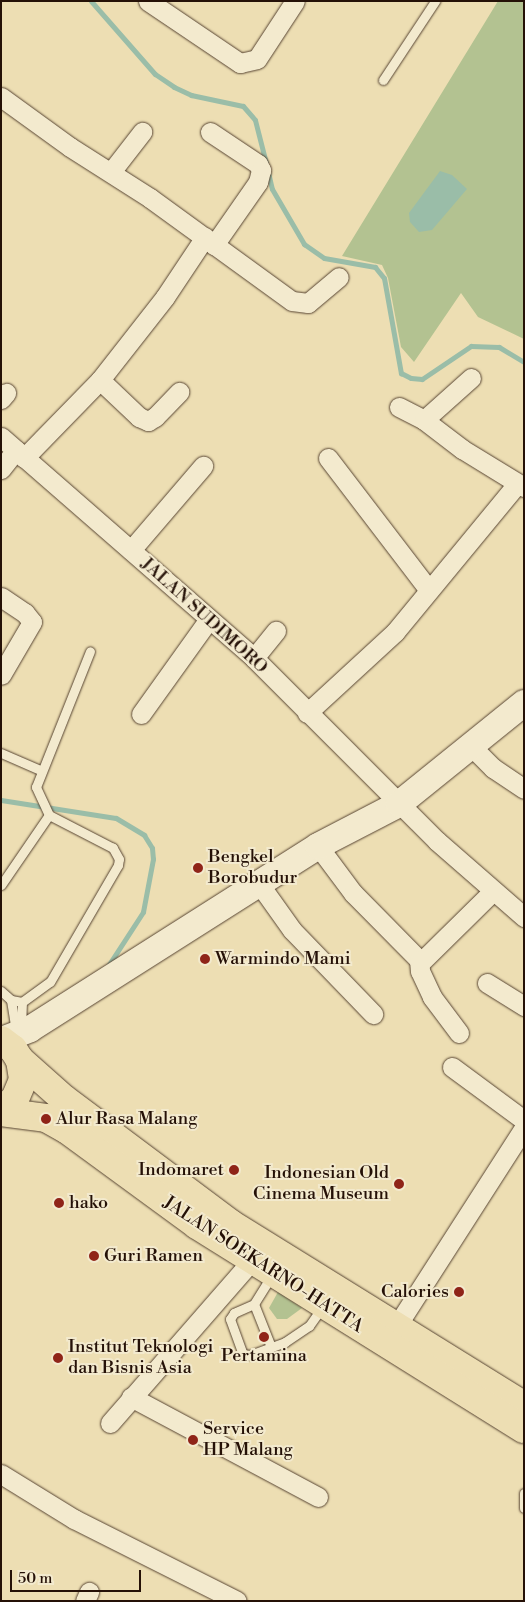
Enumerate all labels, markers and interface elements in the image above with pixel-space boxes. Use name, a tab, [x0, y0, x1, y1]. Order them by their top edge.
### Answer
street label: JALAN SUDIMORO	[136, 554, 272, 678]
place label: Bengkel Borobudur	[208, 847, 297, 890]
marker: Bengkel Borobudur	[192, 862, 204, 874]
place label: Warmindo Mami	[215, 948, 351, 970]
marker: Warmindo Mami	[199, 953, 211, 965]
place label: Alur Rasa Malang	[56, 1108, 198, 1130]
marker: Alur Rasa Malang	[40, 1113, 52, 1125]
place label: Indomaret	[138, 1159, 224, 1181]
place label: Indonesian Old Cinema Museum	[253, 1163, 389, 1206]
marker: Indomaret	[228, 1164, 240, 1176]
marker: Indonesian Old Cinema Museum	[393, 1178, 405, 1190]
place label: hako	[69, 1192, 108, 1214]
street label: JALAN SOEKARNO-HATTA	[159, 1192, 367, 1338]
marker: hako	[53, 1197, 65, 1209]
place label: Guri Ramen	[104, 1245, 203, 1267]
marker: Guri Ramen	[88, 1250, 100, 1262]
place label: Calories	[381, 1281, 449, 1303]
marker: Calories	[453, 1286, 465, 1298]
marker: Pertamina	[258, 1331, 270, 1343]
place label: Institut Teknologi dan Bisnis Asia	[68, 1337, 213, 1380]
place label: Pertamina	[221, 1345, 307, 1367]
marker: Institut Teknologi dan Bisnis Asia	[52, 1352, 64, 1364]
place label: Service HP Malang	[203, 1419, 293, 1462]
marker: Service HP Malang	[187, 1434, 199, 1446]
scale bar	[12, 1560, 144, 1592]
text: 50 m	[18, 1569, 52, 1588]

